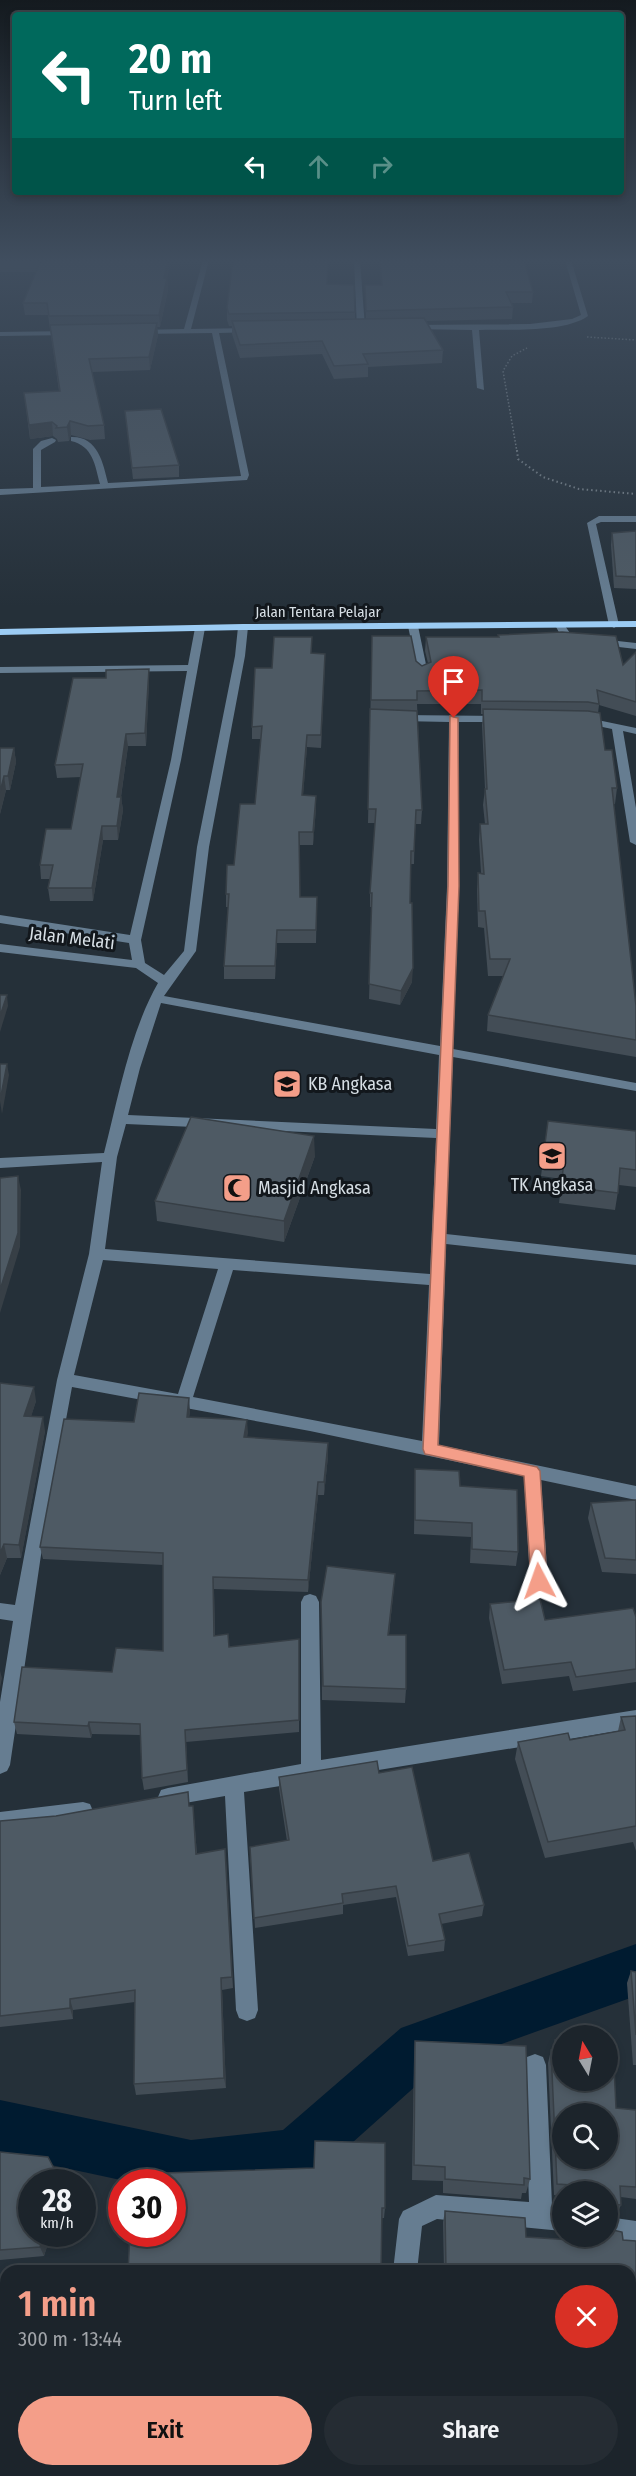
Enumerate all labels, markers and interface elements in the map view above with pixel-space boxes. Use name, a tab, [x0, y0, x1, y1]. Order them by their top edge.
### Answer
text: 20 m	[129, 34, 212, 84]
icon: left	[30, 36, 108, 114]
text: Turn left	[129, 85, 222, 117]
icon: left	[239, 150, 272, 183]
icon: ahead	[302, 150, 335, 183]
icon: right	[365, 150, 398, 183]
street label: Jalan Tentara Pelajar	[255, 603, 381, 621]
pin	[428, 656, 479, 718]
icon: arrive	[437, 665, 470, 698]
street label: Jalan Melati	[28, 922, 116, 954]
school or university icon: KB Angkasa	[271, 1068, 303, 1100]
place label: KB Angkasa	[308, 1073, 392, 1095]
school or university icon: TK Angkasa	[536, 1140, 568, 1172]
mosque icon: Masjid Angkasa	[221, 1172, 253, 1204]
place label: TK Angkasa	[511, 1174, 594, 1196]
place label: Masjid Angkasa	[258, 1177, 371, 1199]
position arrow	[507, 1549, 571, 1613]
north arrow	[552, 2025, 618, 2091]
map controls	[552, 2025, 618, 2247]
button: search	[552, 2103, 618, 2169]
speed limit sign: 30	[108, 2169, 186, 2247]
button: layers	[552, 2181, 618, 2247]
text: 28	[42, 2183, 72, 2219]
text: km/h	[40, 2214, 74, 2232]
text: 1 min	[18, 2282, 96, 2326]
button: close	[555, 2285, 618, 2348]
text: 300 m · 13:44	[18, 2327, 122, 2351]
button: Exit	[18, 2396, 312, 2465]
button: Share	[324, 2396, 618, 2465]

